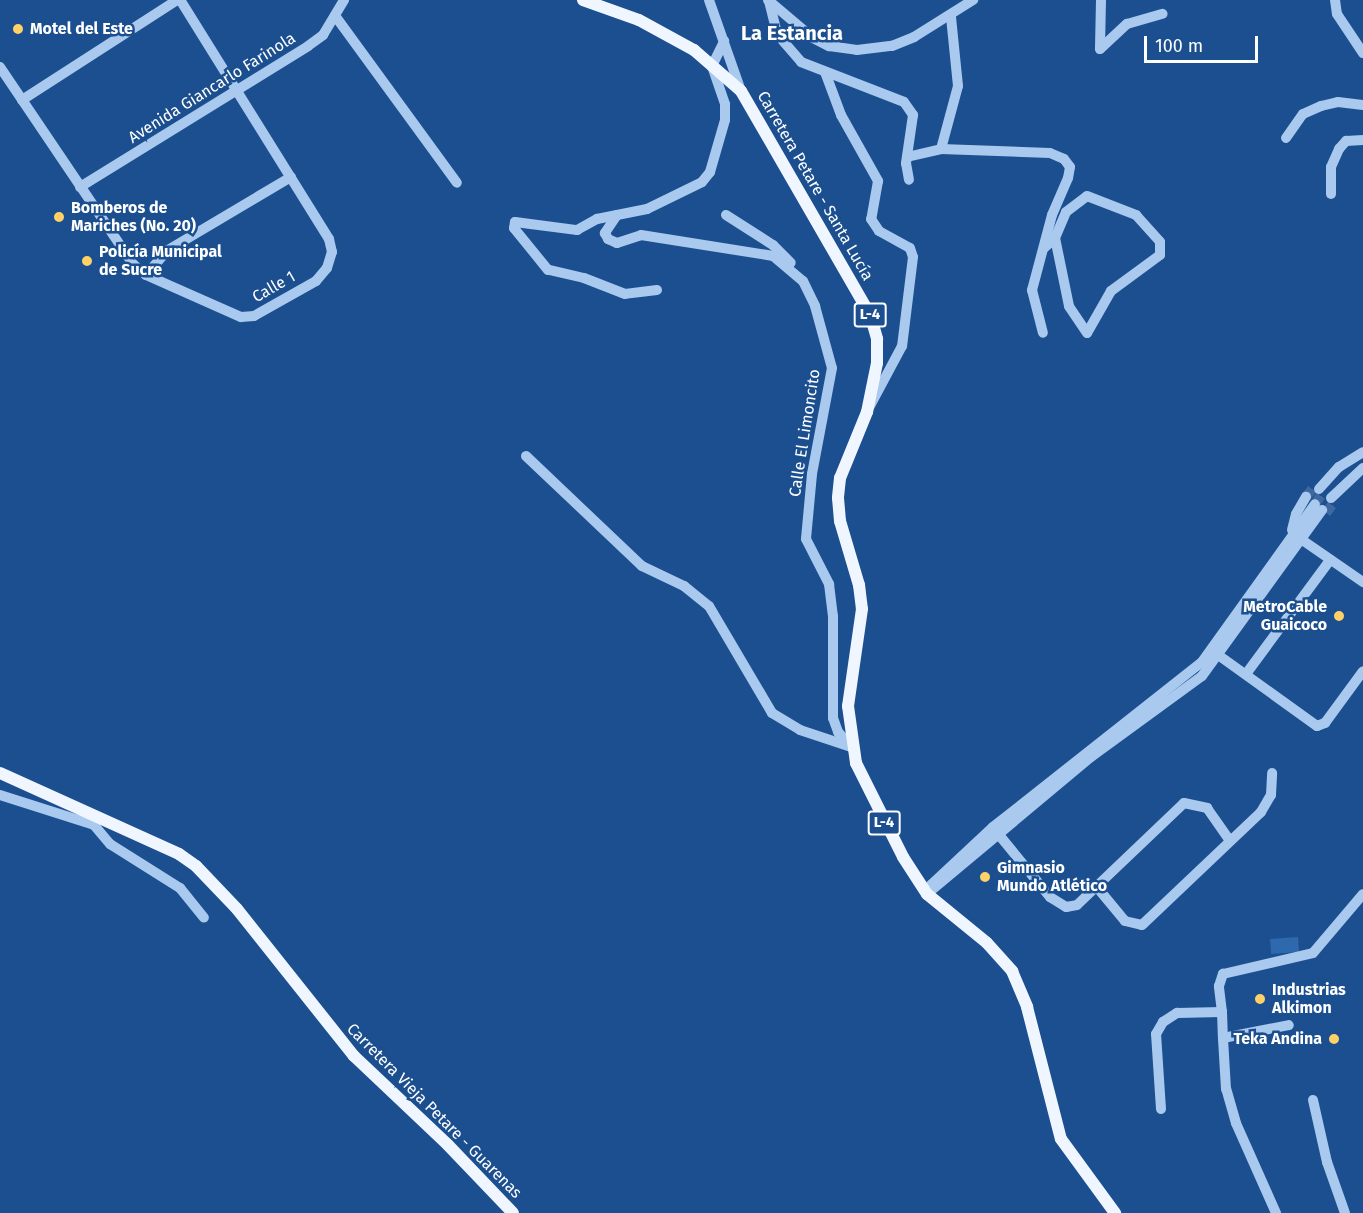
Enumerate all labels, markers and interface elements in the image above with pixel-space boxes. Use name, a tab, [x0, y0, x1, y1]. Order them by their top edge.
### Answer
place label: Motel del Este	[30, 19, 133, 39]
district label: La Estancia	[741, 21, 843, 45]
marker: Motel del Este	[11, 22, 25, 36]
scale bar	[1147, 24, 1261, 62]
street label: Avenida Giancarlo Farinola	[125, 29, 299, 147]
text: 100 m	[1155, 35, 1203, 57]
street label: Carretera Petare - Santa Lucía	[753, 88, 877, 284]
place label: Bomberos de Mariches (No. 20)	[71, 198, 196, 236]
marker: Bomberos de Mariches (No. 20)	[52, 210, 66, 224]
place label: Policía Municipal de Sucre	[99, 242, 222, 280]
marker: Policía Municipal de Sucre	[80, 254, 94, 268]
street label: Calle 1	[249, 267, 299, 307]
road number: L-4	[854, 303, 886, 327]
street label: Calle El Limoncito	[785, 368, 825, 498]
place label: MetroCable Guaicoco	[1243, 597, 1327, 635]
marker: MetroCable Guaicoco	[1332, 609, 1346, 623]
road number: L-4	[868, 811, 900, 835]
place label: Gimnasio Mundo Atlético	[997, 858, 1107, 896]
marker: Gimnasio Mundo Atlético	[978, 870, 992, 884]
place label: Industrias Alkimon	[1272, 980, 1346, 1018]
marker: Industrias Alkimon	[1253, 992, 1267, 1006]
street label: Carretera Vieja Petare - Guarenas	[342, 1019, 526, 1203]
place label: Teka Andina	[1233, 1029, 1322, 1049]
marker: Teka Andina	[1327, 1032, 1341, 1046]

